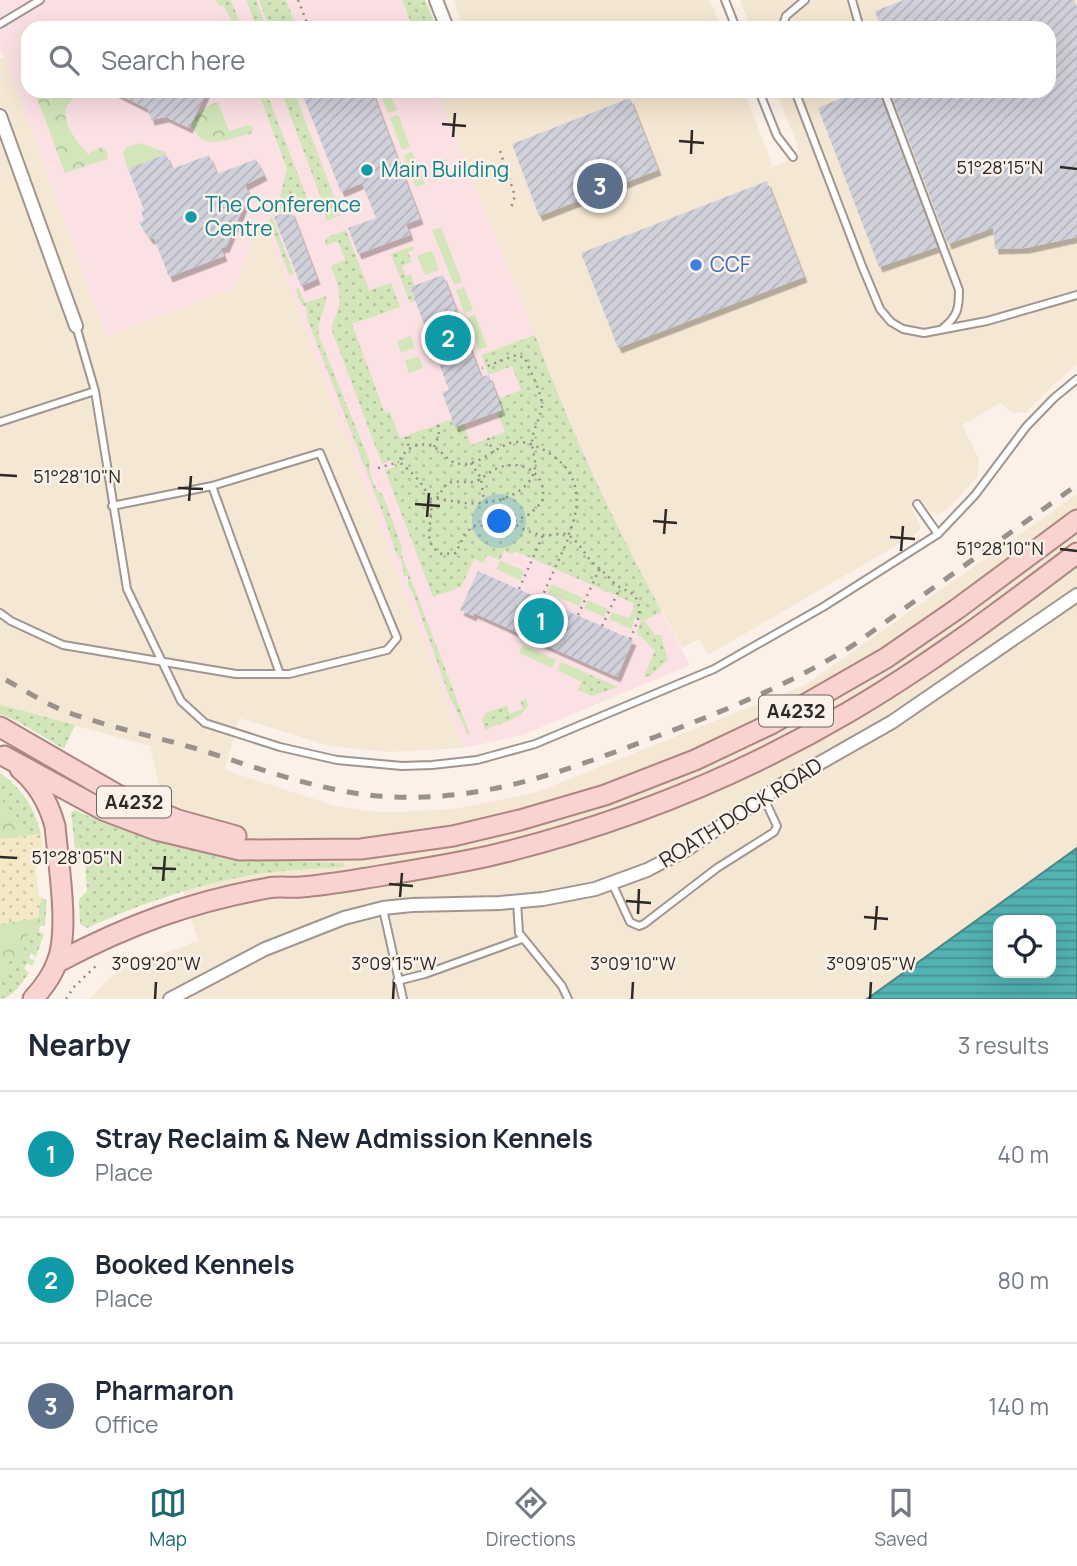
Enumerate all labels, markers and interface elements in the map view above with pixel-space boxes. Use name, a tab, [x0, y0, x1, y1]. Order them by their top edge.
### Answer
search box	[21, 21, 1056, 98]
icon: search	[45, 41, 83, 79]
text: Search here	[101, 42, 246, 78]
place label: Main Building	[381, 155, 509, 183]
text: 51°28'15"N	[957, 155, 1043, 179]
pin: 3	[577, 160, 623, 212]
marker: Main Building	[359, 162, 375, 178]
place label: The Conference Centre	[205, 190, 361, 242]
marker: The Conference Centre	[183, 209, 199, 225]
place label: CCF	[710, 250, 751, 278]
marker: CCF	[688, 257, 704, 273]
pin: 2	[425, 312, 471, 364]
text: 51°28'10"N	[33, 464, 121, 488]
your location	[482, 504, 516, 538]
text: 51°28'10"N	[956, 536, 1044, 560]
pin: 1	[518, 595, 564, 647]
road number: A4232	[759, 696, 833, 726]
street label: ROATH DOCK ROAD	[654, 751, 827, 874]
road number: A4232	[97, 786, 171, 818]
text: 51°28'05"N	[32, 845, 122, 869]
map controls	[993, 915, 1056, 978]
button: locate	[993, 915, 1056, 978]
text: 3°09'20"W	[111, 951, 201, 975]
text: 3°09'15"W	[351, 951, 437, 975]
text: 3°09'10"W	[590, 951, 676, 975]
text: 3°09'05"W	[826, 951, 916, 975]
text: Nearby	[28, 1024, 131, 1065]
text: 3 results	[958, 1029, 1049, 1061]
text: Stray Reclaim & New Admission Kennels	[95, 1120, 593, 1156]
text: 1	[46, 1138, 56, 1170]
text: 40 m	[997, 1138, 1049, 1170]
text: Place	[95, 1156, 153, 1188]
text: Booked Kennels	[95, 1246, 295, 1282]
text: 2	[44, 1264, 58, 1296]
text: 80 m	[998, 1264, 1049, 1296]
text: Place	[95, 1282, 153, 1314]
text: Pharmaron	[95, 1372, 234, 1408]
text: 3	[44, 1390, 58, 1422]
text: 140 m	[988, 1390, 1049, 1422]
text: Office	[95, 1408, 158, 1440]
tab: Map	[149, 1484, 187, 1552]
tab: Directions	[486, 1484, 576, 1552]
tab: Saved	[874, 1484, 928, 1552]

